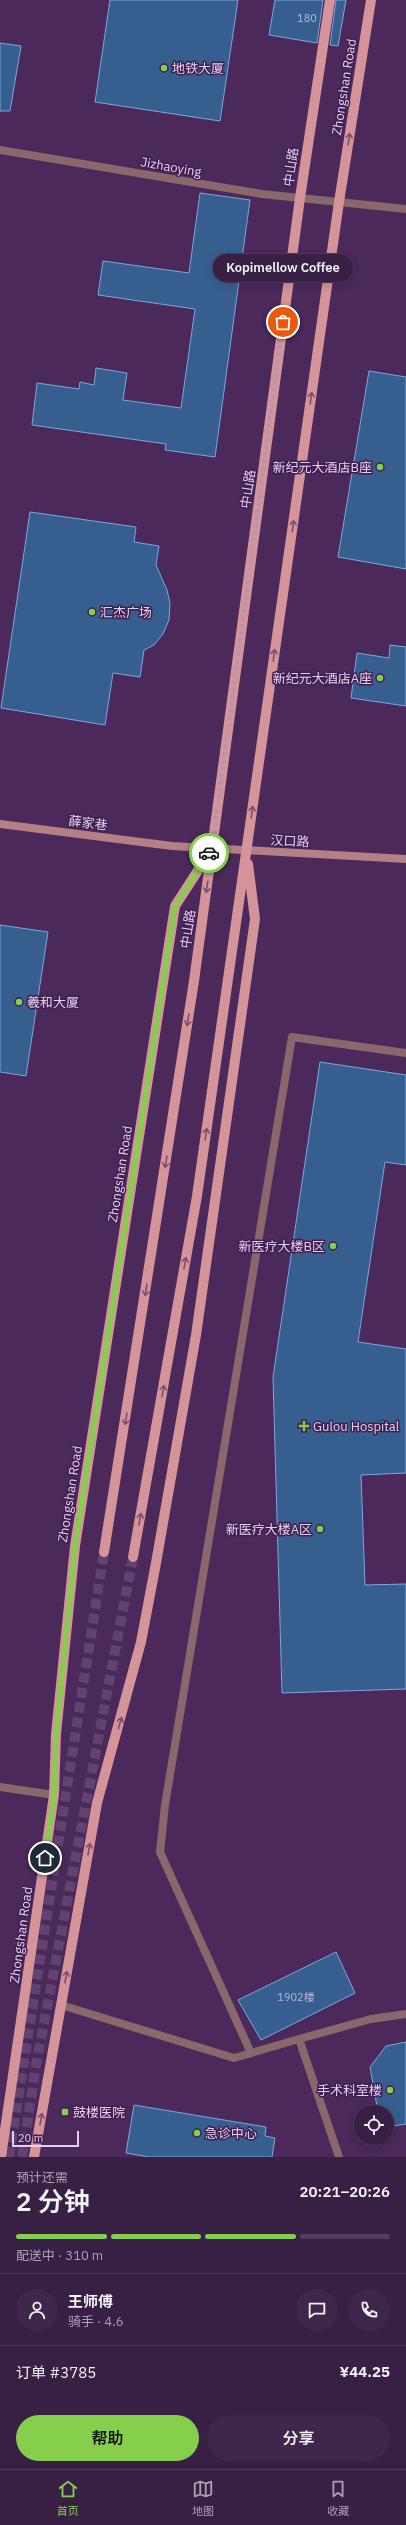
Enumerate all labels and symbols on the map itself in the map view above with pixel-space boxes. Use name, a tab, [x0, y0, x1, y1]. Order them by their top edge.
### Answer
house number: 180	[297, 11, 317, 25]
street label: Zhongshan Road	[328, 38, 360, 136]
place label: 地铁大厦	[172, 60, 224, 77]
marker: 地铁大厦	[159, 63, 169, 73]
one-way arrow	[345, 133, 353, 146]
street label: 中山路	[280, 146, 302, 188]
street label: Jizhaoying	[139, 153, 203, 181]
callout: Kopimellow Coffee	[213, 254, 353, 282]
pin	[266, 305, 300, 339]
one-way arrow	[307, 392, 315, 405]
place label: 新纪元大酒店B座	[273, 459, 372, 476]
marker: 新纪元大酒店B座	[375, 462, 385, 472]
street label: 中山路	[237, 468, 259, 510]
one-way arrow	[289, 520, 297, 533]
place label: 汇杰广场	[100, 604, 152, 621]
marker: 汇杰广场	[87, 607, 97, 617]
one-way arrow	[270, 649, 278, 662]
place label: 新纪元大酒店A座	[273, 670, 372, 687]
marker: 新纪元大酒店A座	[375, 673, 385, 683]
one-way arrow	[248, 805, 256, 818]
street label: 薛家巷	[68, 812, 108, 834]
street label: 汉口路	[270, 831, 310, 851]
courier	[189, 833, 229, 873]
one-way arrow	[203, 880, 211, 893]
street label: 中山路	[177, 908, 199, 950]
place label: 羲和大厦	[27, 994, 79, 1011]
marker: 羲和大厦	[14, 997, 24, 1007]
one-way arrow	[184, 1013, 192, 1026]
street label: Zhongshan Road	[104, 1125, 136, 1223]
one-way arrow	[202, 1128, 210, 1141]
one-way arrow	[162, 1155, 170, 1168]
place label: 新医疗大楼B区	[239, 1238, 325, 1255]
marker: 新医疗大楼B区	[328, 1241, 338, 1251]
one-way arrow	[182, 1257, 190, 1270]
one-way arrow	[142, 1284, 150, 1297]
one-way arrow	[159, 1385, 167, 1398]
one-way arrow	[121, 1412, 129, 1425]
place label: Gulou Hospital	[313, 1418, 400, 1435]
marker: Gulou Hospital	[298, 1420, 310, 1432]
street label: Zhongshan Road	[54, 1445, 86, 1543]
one-way arrow	[136, 1513, 144, 1526]
place label: 新医疗大楼A区	[226, 1521, 312, 1538]
marker: 新医疗大楼A区	[315, 1524, 325, 1534]
one-way arrow	[117, 1717, 124, 1730]
pin	[28, 1841, 62, 1875]
one-way arrow	[85, 1843, 93, 1856]
street label: Zhongshan Road	[6, 1886, 36, 1984]
one-way arrow	[62, 1971, 70, 1984]
house number: 1902楼	[277, 1990, 315, 2004]
place label: 手术科室楼	[317, 2082, 382, 2099]
marker: 手术科室楼	[385, 2085, 395, 2095]
place label: 鼓楼医院	[73, 2104, 125, 2121]
marker: 鼓楼医院	[60, 2107, 70, 2117]
one-way arrow	[37, 2112, 45, 2125]
place label: 急诊中心	[205, 2125, 257, 2142]
marker: 急诊中心	[192, 2128, 202, 2138]
scale bar	[12, 2129, 79, 2148]

